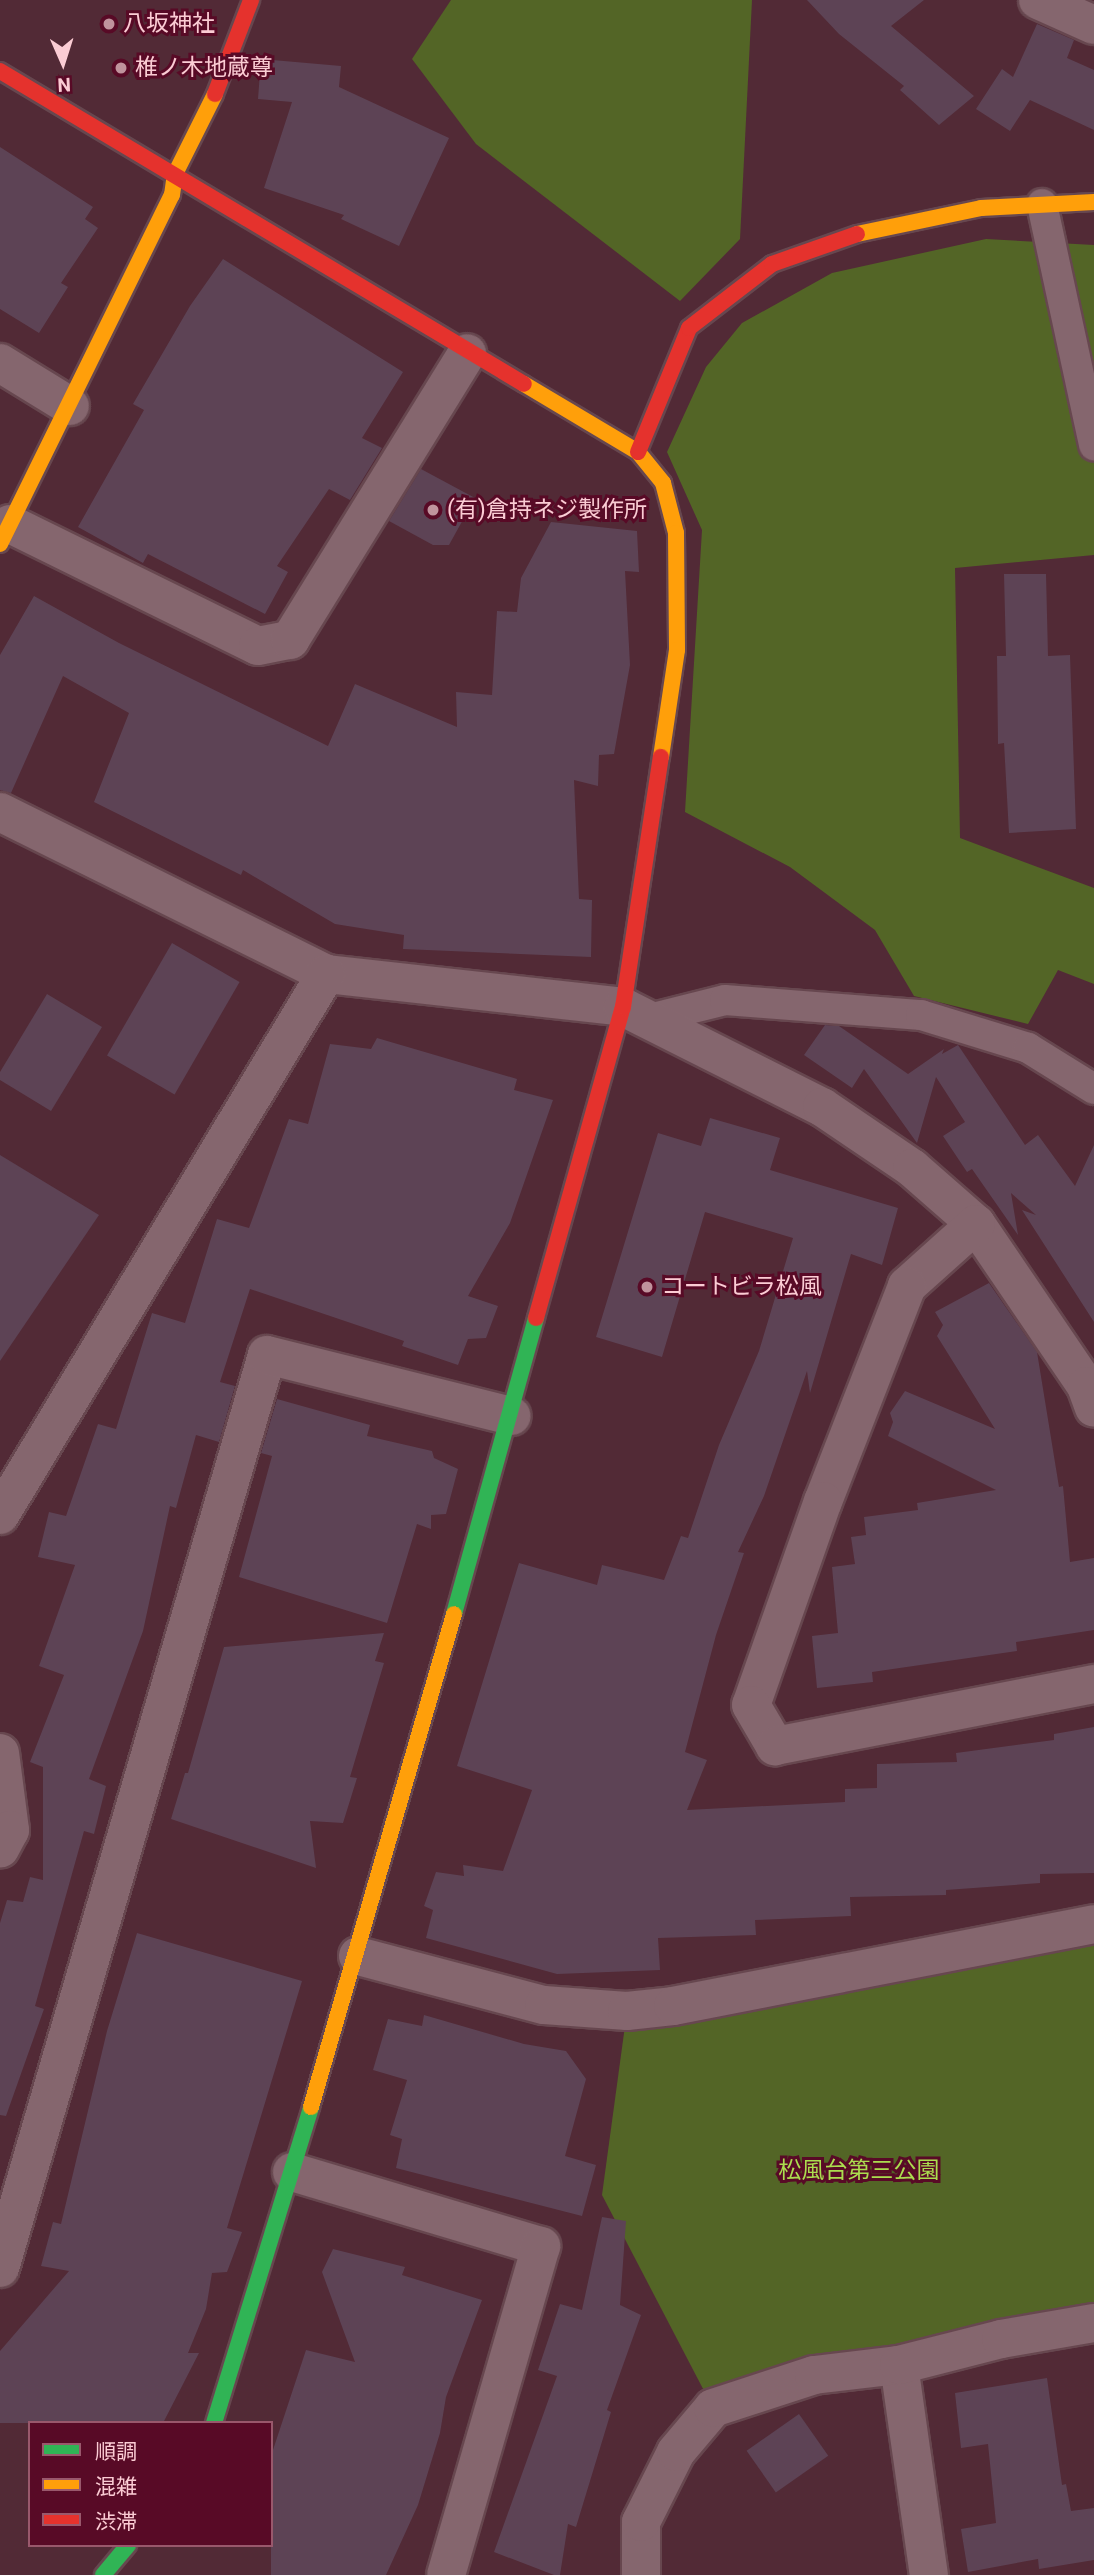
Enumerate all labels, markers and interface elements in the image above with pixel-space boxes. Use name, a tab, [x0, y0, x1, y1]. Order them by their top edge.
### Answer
place label: 八坂神社	[123, 10, 215, 38]
marker: 八坂神社	[101, 16, 117, 32]
north arrow	[28, 28, 98, 98]
place label: 椎ノ木地蔵尊	[135, 54, 273, 82]
marker: 椎ノ木地蔵尊	[113, 60, 129, 76]
text: N	[57, 73, 71, 96]
place label: (有)倉持ネジ製作所	[447, 496, 647, 524]
marker: (有)倉持ネジ製作所	[425, 502, 441, 518]
place label: コートビラ松風	[661, 1273, 822, 1301]
marker: コートビラ松風	[639, 1279, 655, 1295]
park label: 松風台第三公園	[779, 2157, 939, 2185]
legend	[28, 2421, 273, 2547]
text: 順調	[95, 2440, 137, 2464]
text: 混雑	[95, 2475, 137, 2499]
text: 渋滞	[95, 2510, 137, 2534]

